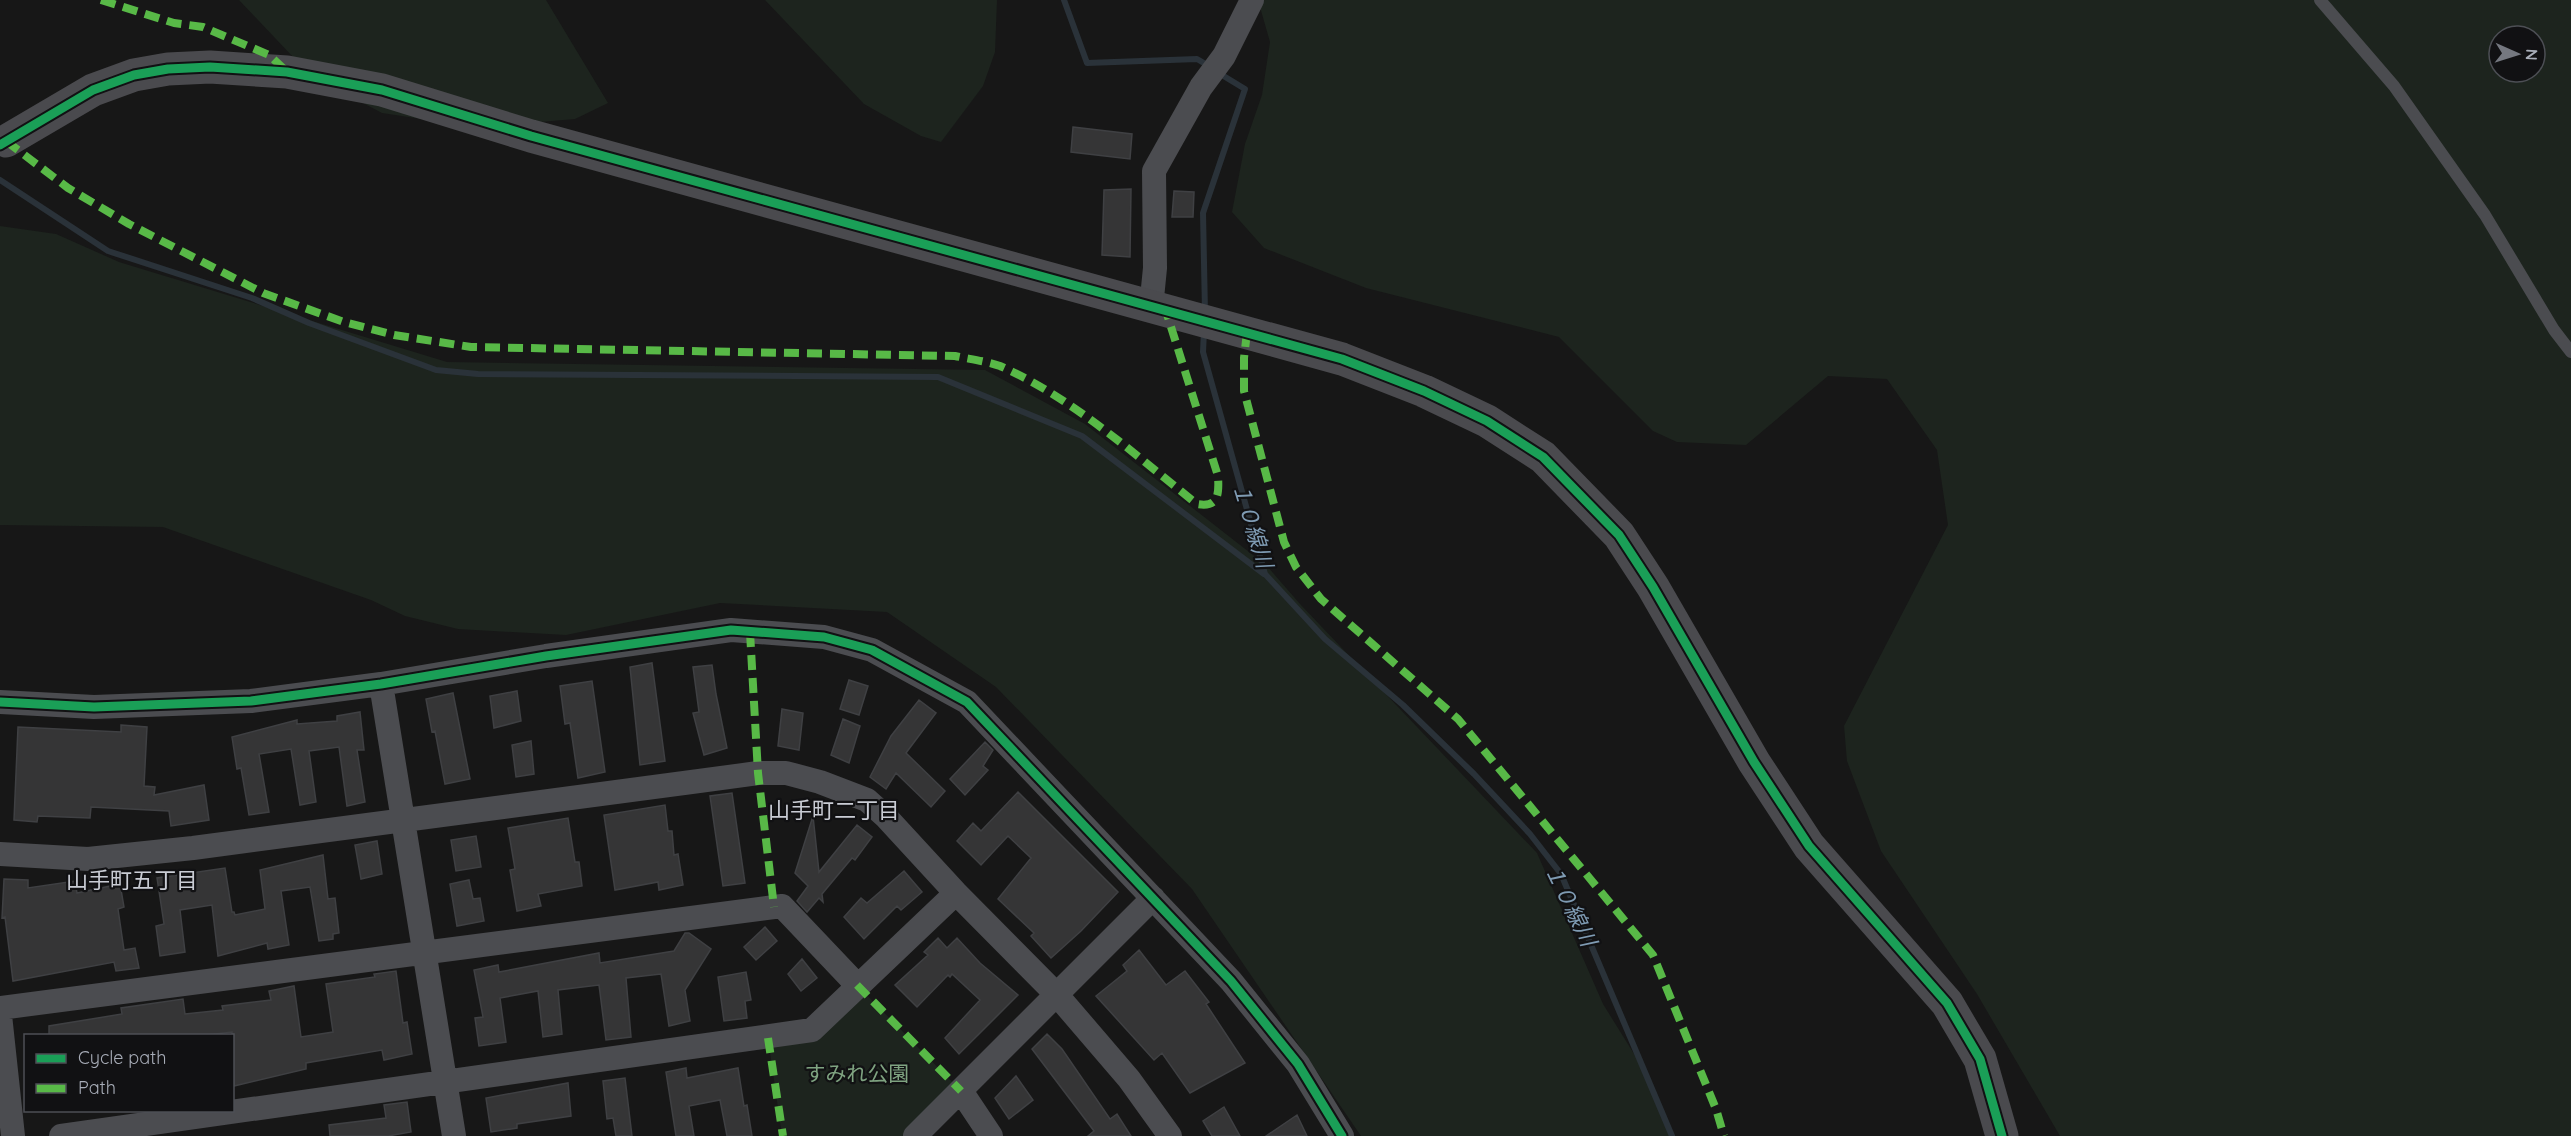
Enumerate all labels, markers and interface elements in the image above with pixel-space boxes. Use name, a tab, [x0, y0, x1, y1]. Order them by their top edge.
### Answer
north arrow	[2487, 24, 2547, 84]
text: N	[2522, 48, 2542, 61]
water label: １０線川	[1227, 479, 1280, 573]
district label: 山手町二丁目	[768, 796, 900, 824]
water label: １０線川	[1539, 859, 1604, 952]
district label: 山手町五丁目	[66, 866, 198, 894]
legend	[24, 1034, 234, 1112]
text: Cycle path	[78, 1046, 166, 1069]
park label: すみれ公園	[805, 1060, 910, 1086]
text: Path	[78, 1076, 116, 1099]

